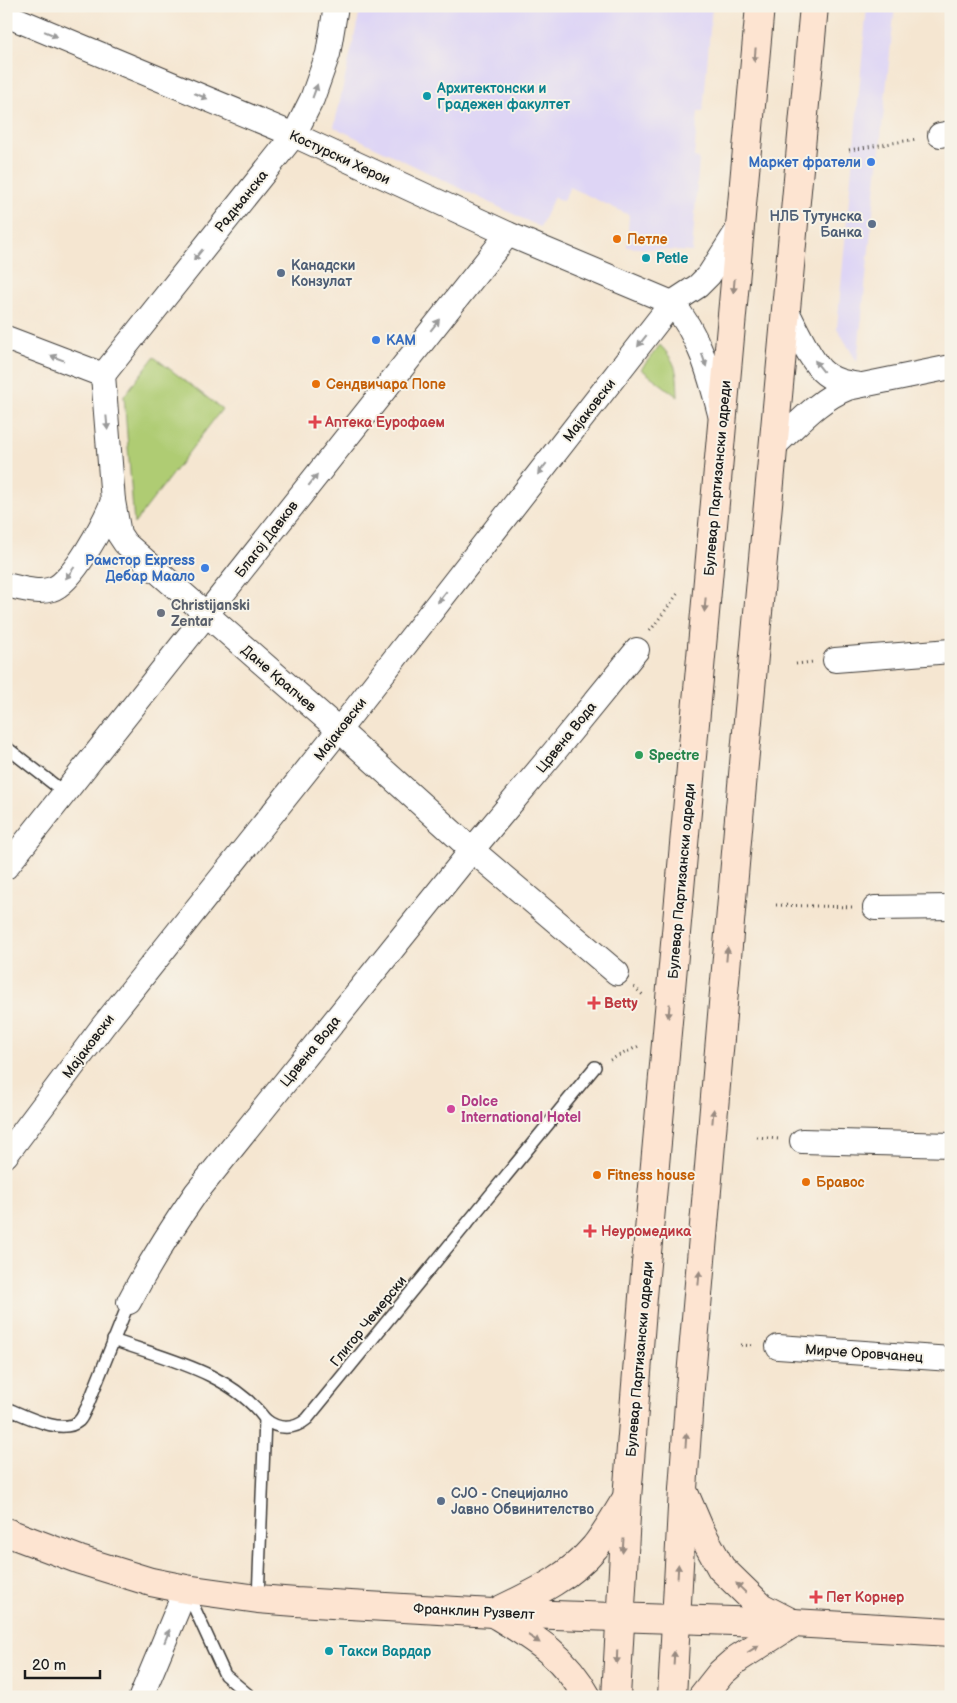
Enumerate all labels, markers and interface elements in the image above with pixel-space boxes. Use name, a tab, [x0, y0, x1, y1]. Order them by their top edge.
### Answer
one-way arrow	[44, 30, 59, 38]
one-way arrow	[751, 47, 759, 63]
place label: Архитектонски и Градежен факултет	[436, 80, 570, 113]
one-way arrow	[311, 83, 319, 98]
marker: Архитектонски и Градежен факултет	[421, 90, 433, 102]
one-way arrow	[194, 93, 208, 101]
street label: Костурски Херои	[287, 127, 393, 188]
place label: Маркет фратели	[749, 154, 861, 171]
marker: Маркет фратели	[865, 156, 877, 168]
street label: Радњанска	[211, 166, 272, 236]
place label: НЛБ Тутунска Банка	[769, 208, 863, 241]
marker: НЛБ Тутунска Банка	[866, 218, 878, 230]
place label: Петле	[627, 231, 668, 248]
marker: Петле	[611, 233, 623, 245]
one-way arrow	[192, 248, 203, 261]
place label: Petle	[656, 250, 688, 267]
marker: Petle	[640, 252, 652, 264]
place label: Канадски Конзулат	[291, 257, 355, 290]
marker: Канадски Конзулат	[275, 267, 287, 279]
one-way arrow	[730, 279, 738, 295]
one-way arrow	[430, 319, 441, 332]
place label: КАМ	[386, 332, 416, 349]
marker: КАМ	[370, 334, 382, 346]
one-way arrow	[637, 334, 647, 348]
one-way arrow	[700, 353, 708, 368]
one-way arrow	[49, 354, 64, 362]
one-way arrow	[814, 360, 825, 373]
street label: Мајаковски	[559, 375, 619, 445]
place label: Сендвичара Попе	[326, 376, 446, 393]
marker: Сендвичара Попе	[310, 378, 322, 390]
street label: Булевар Партизански одреди	[700, 380, 735, 576]
place label: Аптека Еурофаем	[324, 414, 445, 431]
one-way arrow	[103, 416, 111, 432]
marker: Аптека Еурофаем	[309, 416, 321, 428]
one-way arrow	[537, 462, 547, 476]
one-way arrow	[307, 474, 318, 487]
street label: Благој Давков	[231, 497, 302, 581]
place label: Рамстор Express Дебар Маало	[85, 552, 195, 585]
marker: Рамстор Express Дебар Маало	[199, 562, 211, 574]
one-way arrow	[65, 566, 76, 579]
one-way arrow	[437, 590, 447, 604]
place label: Christijanski Zentar	[171, 597, 250, 630]
one-way arrow	[701, 597, 709, 613]
marker: Christijanski Zentar	[155, 607, 167, 619]
street label: Дане Крапчев	[238, 641, 320, 716]
street label: Мајаковски	[310, 694, 370, 764]
street label: Црвена Вода	[533, 698, 601, 776]
place label: Spectre	[649, 747, 699, 764]
marker: Spectre	[633, 749, 645, 761]
street label: Булевар Партизански одреди	[664, 783, 699, 979]
one-way arrow	[723, 946, 731, 962]
place label: Betty	[604, 995, 638, 1012]
marker: Betty	[588, 997, 600, 1009]
one-way arrow	[665, 1003, 673, 1019]
street label: Мајаковски	[59, 1011, 118, 1082]
street label: Црвена Вода	[277, 1012, 345, 1090]
place label: Dolce International Hotel	[461, 1093, 581, 1126]
marker: Dolce International Hotel	[445, 1103, 457, 1115]
one-way arrow	[709, 1108, 717, 1124]
place label: Fitness house	[607, 1167, 695, 1184]
marker: Fitness house	[591, 1169, 603, 1181]
place label: Бравос	[816, 1174, 865, 1191]
marker: Бравос	[800, 1176, 812, 1188]
place label: Неуромедика	[601, 1223, 692, 1240]
marker: Неуромедика	[583, 1224, 597, 1238]
street label: Булевар Партизански одреди	[622, 1261, 657, 1457]
one-way arrow	[695, 1270, 703, 1286]
street label: Глигор Чемерски	[327, 1273, 410, 1370]
street label: Мирче Оровчанец	[804, 1341, 924, 1366]
one-way arrow	[682, 1432, 690, 1448]
place label: СЈО - Специјално Јавно Обвинителство	[451, 1485, 594, 1518]
marker: СЈО - Специјално Јавно Обвинителство	[435, 1495, 447, 1507]
one-way arrow	[619, 1539, 627, 1555]
one-way arrow	[675, 1562, 683, 1578]
one-way arrow	[736, 1582, 748, 1594]
place label: Пет Корнер	[826, 1589, 905, 1606]
marker: Пет Корнер	[810, 1591, 822, 1603]
street label: Франклин Рузвелт	[413, 1600, 536, 1623]
one-way arrow	[163, 1628, 171, 1643]
one-way arrow	[527, 1634, 541, 1644]
place label: Такси Вардар	[339, 1643, 432, 1660]
one-way arrow	[746, 1644, 760, 1654]
marker: Такси Вардар	[323, 1645, 335, 1657]
scale bar	[25, 1648, 100, 1680]
one-way arrow	[613, 1649, 621, 1665]
one-way arrow	[670, 1650, 678, 1666]
text: 20 m	[32, 1656, 66, 1675]

